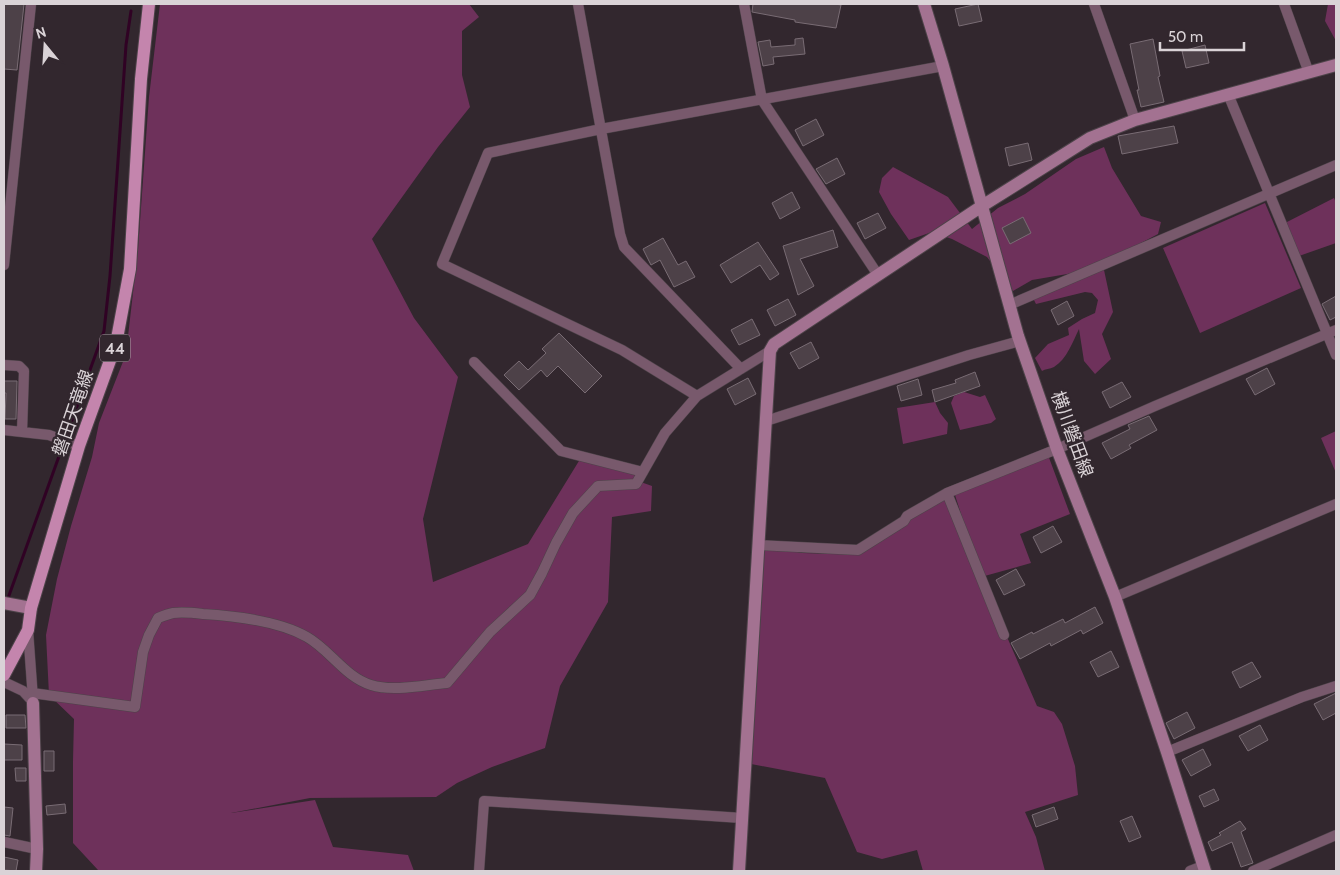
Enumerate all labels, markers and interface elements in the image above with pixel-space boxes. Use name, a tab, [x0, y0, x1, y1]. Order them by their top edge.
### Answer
north arrow	[20, 20, 70, 70]
scale bar	[1160, 20, 1244, 52]
text: N	[33, 23, 48, 43]
text: 50 m	[1168, 28, 1203, 46]
road number: 44	[100, 334, 130, 362]
street label: 磐田天竜線	[48, 367, 98, 459]
street label: 横川磐田線	[1046, 388, 1098, 480]

